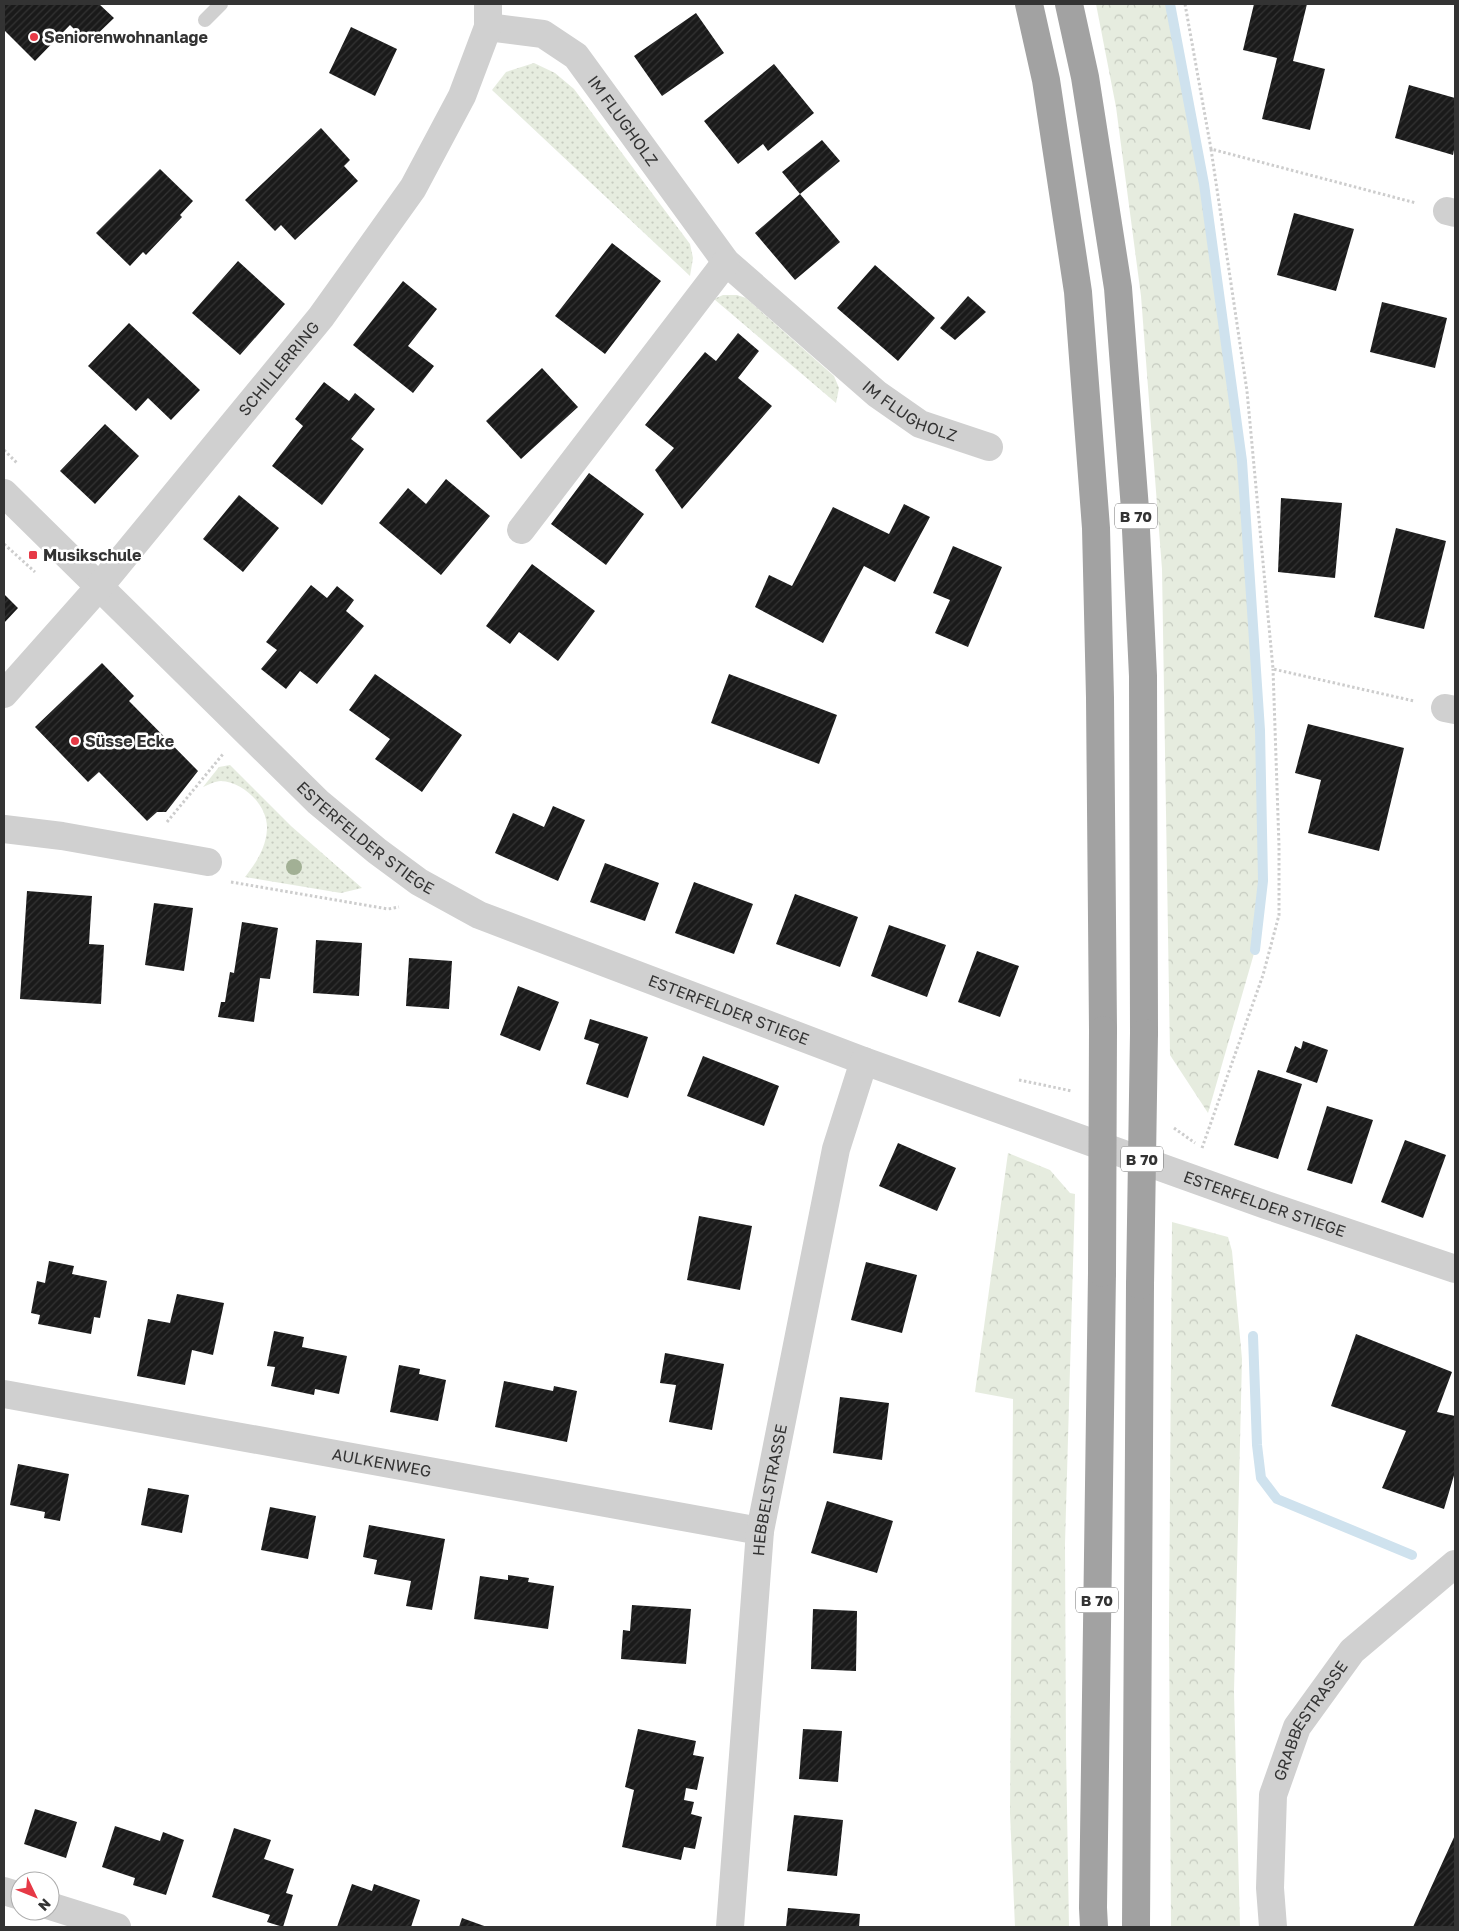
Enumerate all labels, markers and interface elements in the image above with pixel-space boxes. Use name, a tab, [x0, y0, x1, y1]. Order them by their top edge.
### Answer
place label: Seniorenwohnanlage	[44, 27, 208, 47]
marker: Seniorenwohnanlage	[28, 31, 40, 43]
street label: IM FLUGHOLZ	[583, 71, 663, 170]
street label: SCHILLERRING	[234, 317, 323, 420]
street label: IM FLUGHOLZ	[858, 376, 960, 446]
road number: B 70	[1115, 504, 1157, 528]
place label: Musikschule	[43, 545, 141, 565]
marker: Musikschule	[27, 549, 39, 561]
place label: Süsse Ecke	[85, 731, 174, 751]
marker: Süsse Ecke	[69, 735, 81, 747]
street label: ESTERFELDER STIEGE	[293, 777, 438, 898]
street label: ESTERFELDER STIEGE	[645, 970, 812, 1049]
road number: B 70	[1121, 1146, 1163, 1172]
street label: ESTERFELDER STIEGE	[1181, 1166, 1348, 1241]
street label: HEBBELSTRASSE	[748, 1422, 791, 1557]
street label: AULKENWEG	[331, 1444, 433, 1481]
road number: B 70	[1076, 1588, 1118, 1612]
street label: GRABBESTRASSE	[1269, 1657, 1352, 1783]
north arrow	[10, 1871, 60, 1921]
text: N	[35, 1896, 55, 1915]

